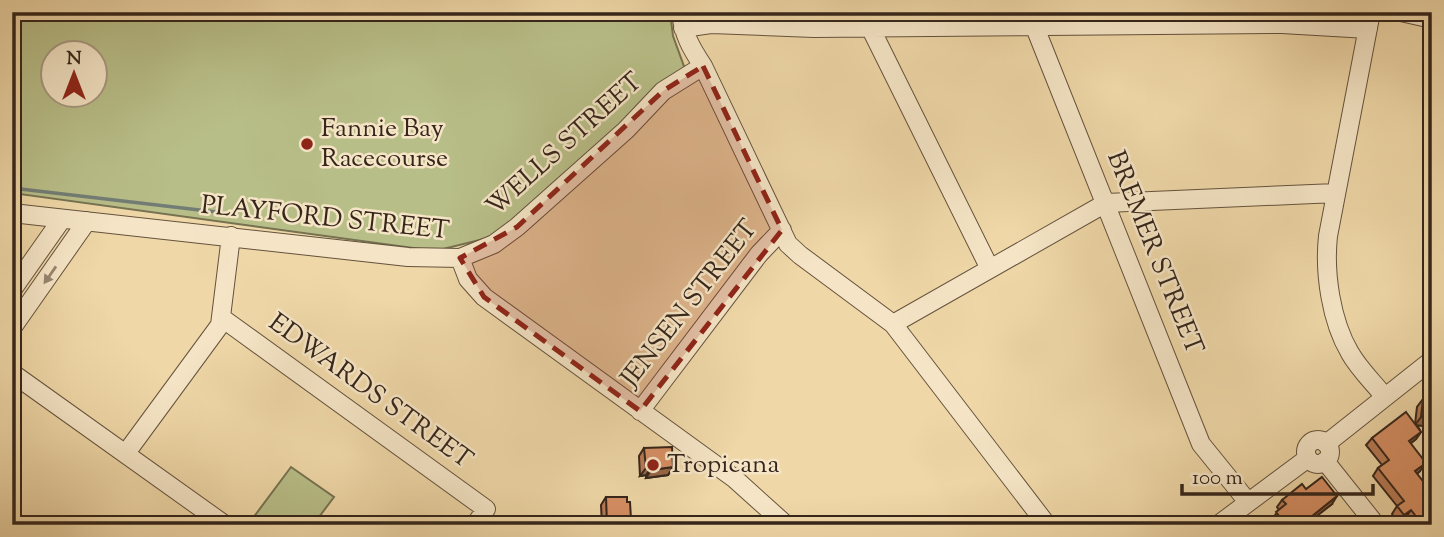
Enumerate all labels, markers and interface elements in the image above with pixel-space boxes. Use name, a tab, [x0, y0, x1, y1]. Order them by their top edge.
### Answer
north arrow	[38, 38, 108, 108]
text: N	[66, 46, 82, 73]
street label: WELLS STREET	[479, 65, 651, 225]
place label: Fannie Bay Racecourse	[321, 111, 448, 178]
marker: Fannie Bay Racecourse	[299, 136, 315, 152]
street label: BREMER STREET	[1096, 146, 1212, 360]
street label: PLAYFORD STREET	[199, 188, 451, 250]
street label: JENSEN STREET	[612, 212, 767, 397]
one-way arrow	[43, 266, 57, 284]
street label: EDWARDS STREET	[260, 305, 480, 479]
place label: Tropicana	[667, 447, 779, 484]
scale bar	[1182, 453, 1372, 497]
marker: Tropicana	[645, 457, 661, 473]
text: 100 m	[1192, 464, 1243, 494]

